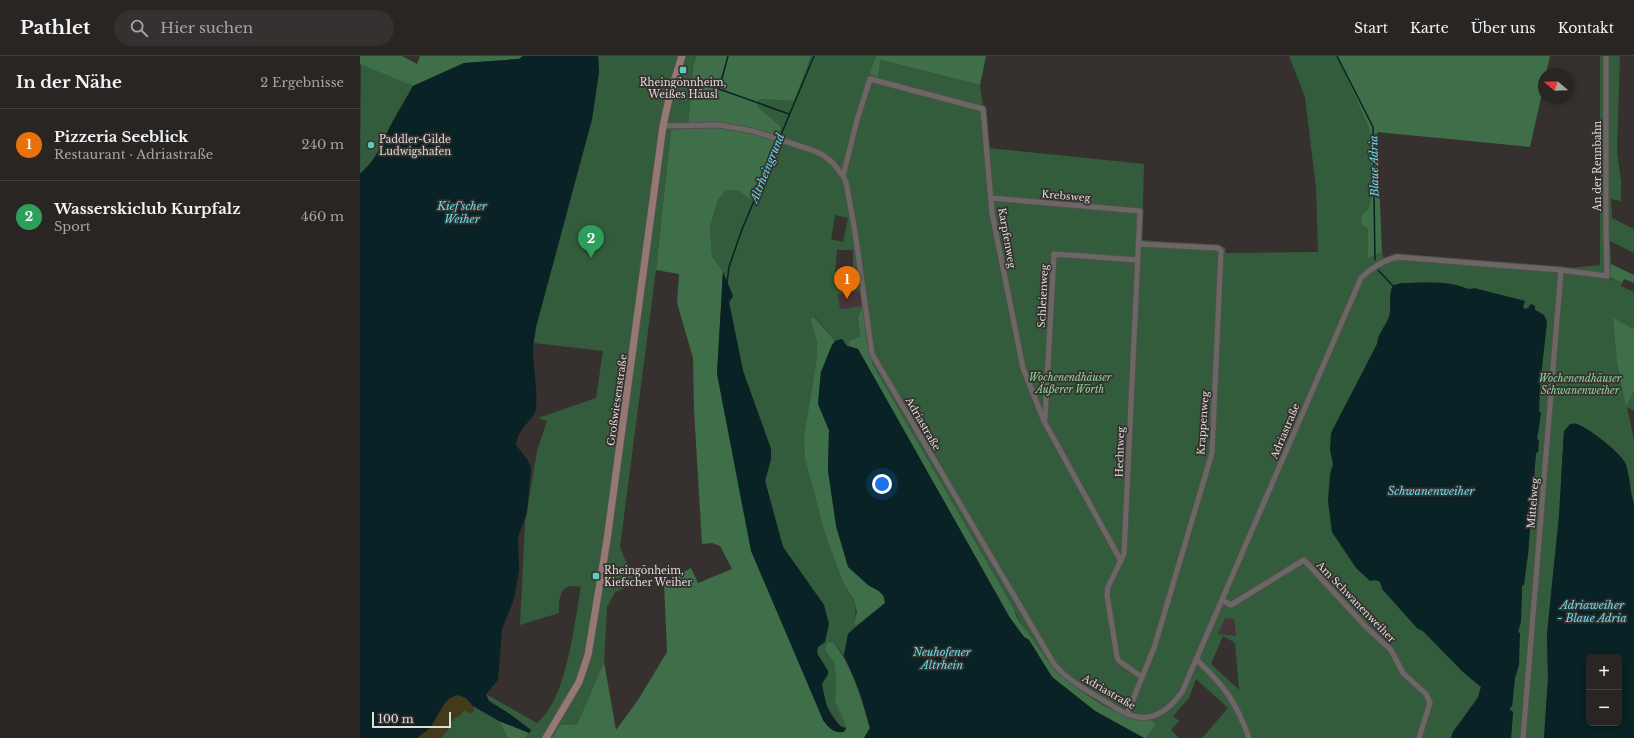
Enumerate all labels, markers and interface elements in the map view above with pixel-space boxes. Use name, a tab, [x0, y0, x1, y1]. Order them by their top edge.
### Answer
search box	[114, 10, 394, 46]
text: Pathlet	[20, 16, 90, 39]
icon: search	[128, 17, 150, 39]
text: Hier suchen	[160, 18, 253, 37]
text: Start	[1354, 19, 1388, 37]
text: Karte	[1410, 19, 1449, 37]
text: Über uns	[1471, 19, 1536, 37]
text: Kontakt	[1558, 19, 1614, 37]
marker: Rheingönnheim, Weißes Häusl	[678, 65, 688, 75]
north arrow	[1538, 68, 1574, 104]
text: In der Nähe	[16, 72, 122, 93]
text: 2 Ergebnisse	[260, 74, 344, 91]
place label: Rheingönnheim, Weißes Häusl	[640, 76, 727, 101]
street label: An der Rennbahn	[1591, 121, 1604, 212]
text: Pizzeria Seeblick	[54, 127, 188, 146]
water label: Altrheingrund	[746, 131, 787, 207]
place label: Paddler-Gilde Ludwigshafen	[379, 133, 451, 158]
water label: Blaue Adria	[1366, 135, 1382, 198]
text: 1	[26, 136, 32, 153]
text: 240 m	[301, 136, 344, 153]
marker: Paddler-Gilde Ludwigshafen	[366, 140, 376, 150]
text: Restaurant · Adriastraße	[54, 146, 213, 163]
street label: Krebsweg	[1041, 187, 1092, 205]
text: Wasserskiclub Kurpfalz	[54, 199, 241, 218]
water label: Kief'scher Weiher	[436, 199, 488, 226]
street label: Karpfenweg	[995, 207, 1019, 270]
text: 2	[25, 208, 33, 225]
text: 460 m	[301, 208, 344, 225]
text: Sport	[54, 218, 91, 235]
pin: 2	[578, 225, 604, 258]
street label: Schleienweg	[1035, 263, 1051, 328]
pin: 1	[834, 266, 860, 299]
street label: Großwiesenstraße	[604, 353, 630, 447]
park label: Wochenendhäuser Äußerer Wörth	[1029, 371, 1112, 396]
park label: Wochenendhäuser Schwanenweiher	[1539, 372, 1622, 397]
street label: Krappenweg	[1194, 390, 1212, 455]
street label: Adriastraße	[902, 394, 944, 453]
street label: Adriastraße	[1267, 401, 1303, 462]
street label: Hechtweg	[1113, 425, 1127, 478]
your location	[872, 474, 892, 494]
street label: Mittelweg	[1524, 476, 1542, 529]
water label: Schwanenweiher	[1388, 484, 1475, 498]
street label: Am Schwanenweiher	[1313, 558, 1398, 646]
place label: Rheingönheim, Kiefscher Weiher	[604, 564, 692, 589]
marker: Rheingönheim, Kiefscher Weiher	[591, 571, 601, 581]
water label: Adriaweiher - Blaue Adria	[1557, 598, 1627, 625]
water label: Neuhofener Altrhein	[912, 645, 972, 672]
map controls	[1586, 654, 1622, 726]
button: +	[1586, 654, 1622, 690]
street label: Adriastraße	[1079, 671, 1138, 713]
button: −	[1586, 690, 1622, 726]
scale bar	[372, 710, 451, 729]
text: 100 m	[378, 712, 414, 726]

